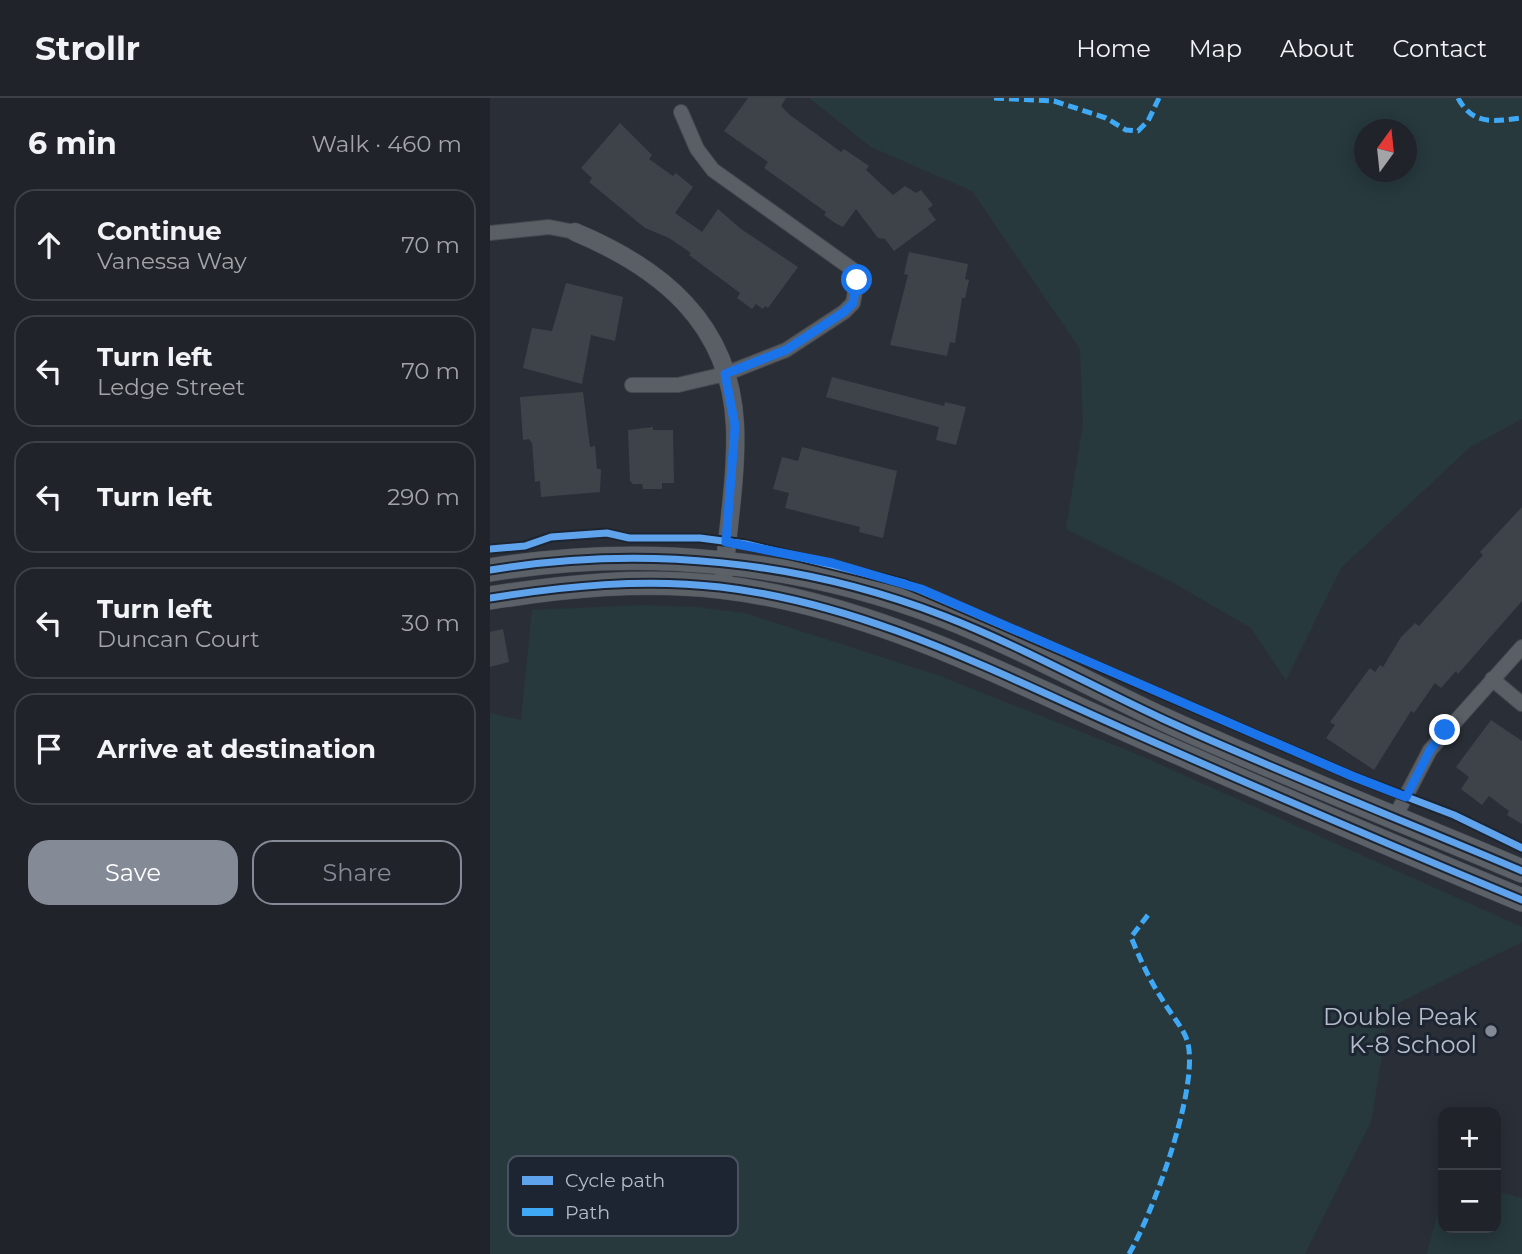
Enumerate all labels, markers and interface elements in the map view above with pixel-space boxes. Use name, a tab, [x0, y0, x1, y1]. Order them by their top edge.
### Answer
text: Strollr	[35, 28, 140, 68]
text: Home	[1076, 34, 1151, 63]
text: Map	[1189, 34, 1242, 63]
text: About	[1280, 34, 1354, 63]
text: Contact	[1392, 34, 1487, 63]
north arrow	[1354, 119, 1417, 182]
text: 6 min	[28, 125, 117, 162]
text: Walk · 460 m	[311, 130, 462, 158]
text: Continue	[97, 215, 222, 247]
icon: ahead	[30, 226, 68, 264]
text: 70 m	[401, 231, 460, 259]
text: Vanessa Way	[97, 247, 247, 275]
route start	[841, 264, 872, 295]
text: Turn left	[97, 341, 213, 373]
icon: left	[30, 352, 68, 390]
text: 70 m	[401, 357, 460, 385]
text: Ledge Street	[97, 373, 245, 401]
icon: left	[30, 478, 68, 516]
text: Turn left	[97, 481, 213, 513]
text: 290 m	[387, 483, 460, 511]
text: Turn left	[97, 593, 213, 625]
icon: left	[30, 604, 68, 642]
text: 30 m	[401, 609, 460, 637]
text: Duncan Court	[97, 625, 260, 653]
route end	[1429, 714, 1460, 745]
icon: arrive	[30, 730, 68, 768]
text: Arrive at destination	[97, 733, 376, 765]
button: Save	[28, 840, 238, 905]
button: Share	[252, 840, 462, 905]
place label: Double Peak K-8 School	[1323, 1002, 1478, 1059]
marker: Double Peak K-8 School	[1483, 1023, 1499, 1039]
map controls	[1438, 1107, 1501, 1233]
button: +	[1438, 1107, 1501, 1170]
legend	[508, 1156, 738, 1236]
text: Cycle path	[565, 1169, 665, 1192]
button: −	[1438, 1170, 1501, 1233]
text: Path	[565, 1201, 610, 1224]

